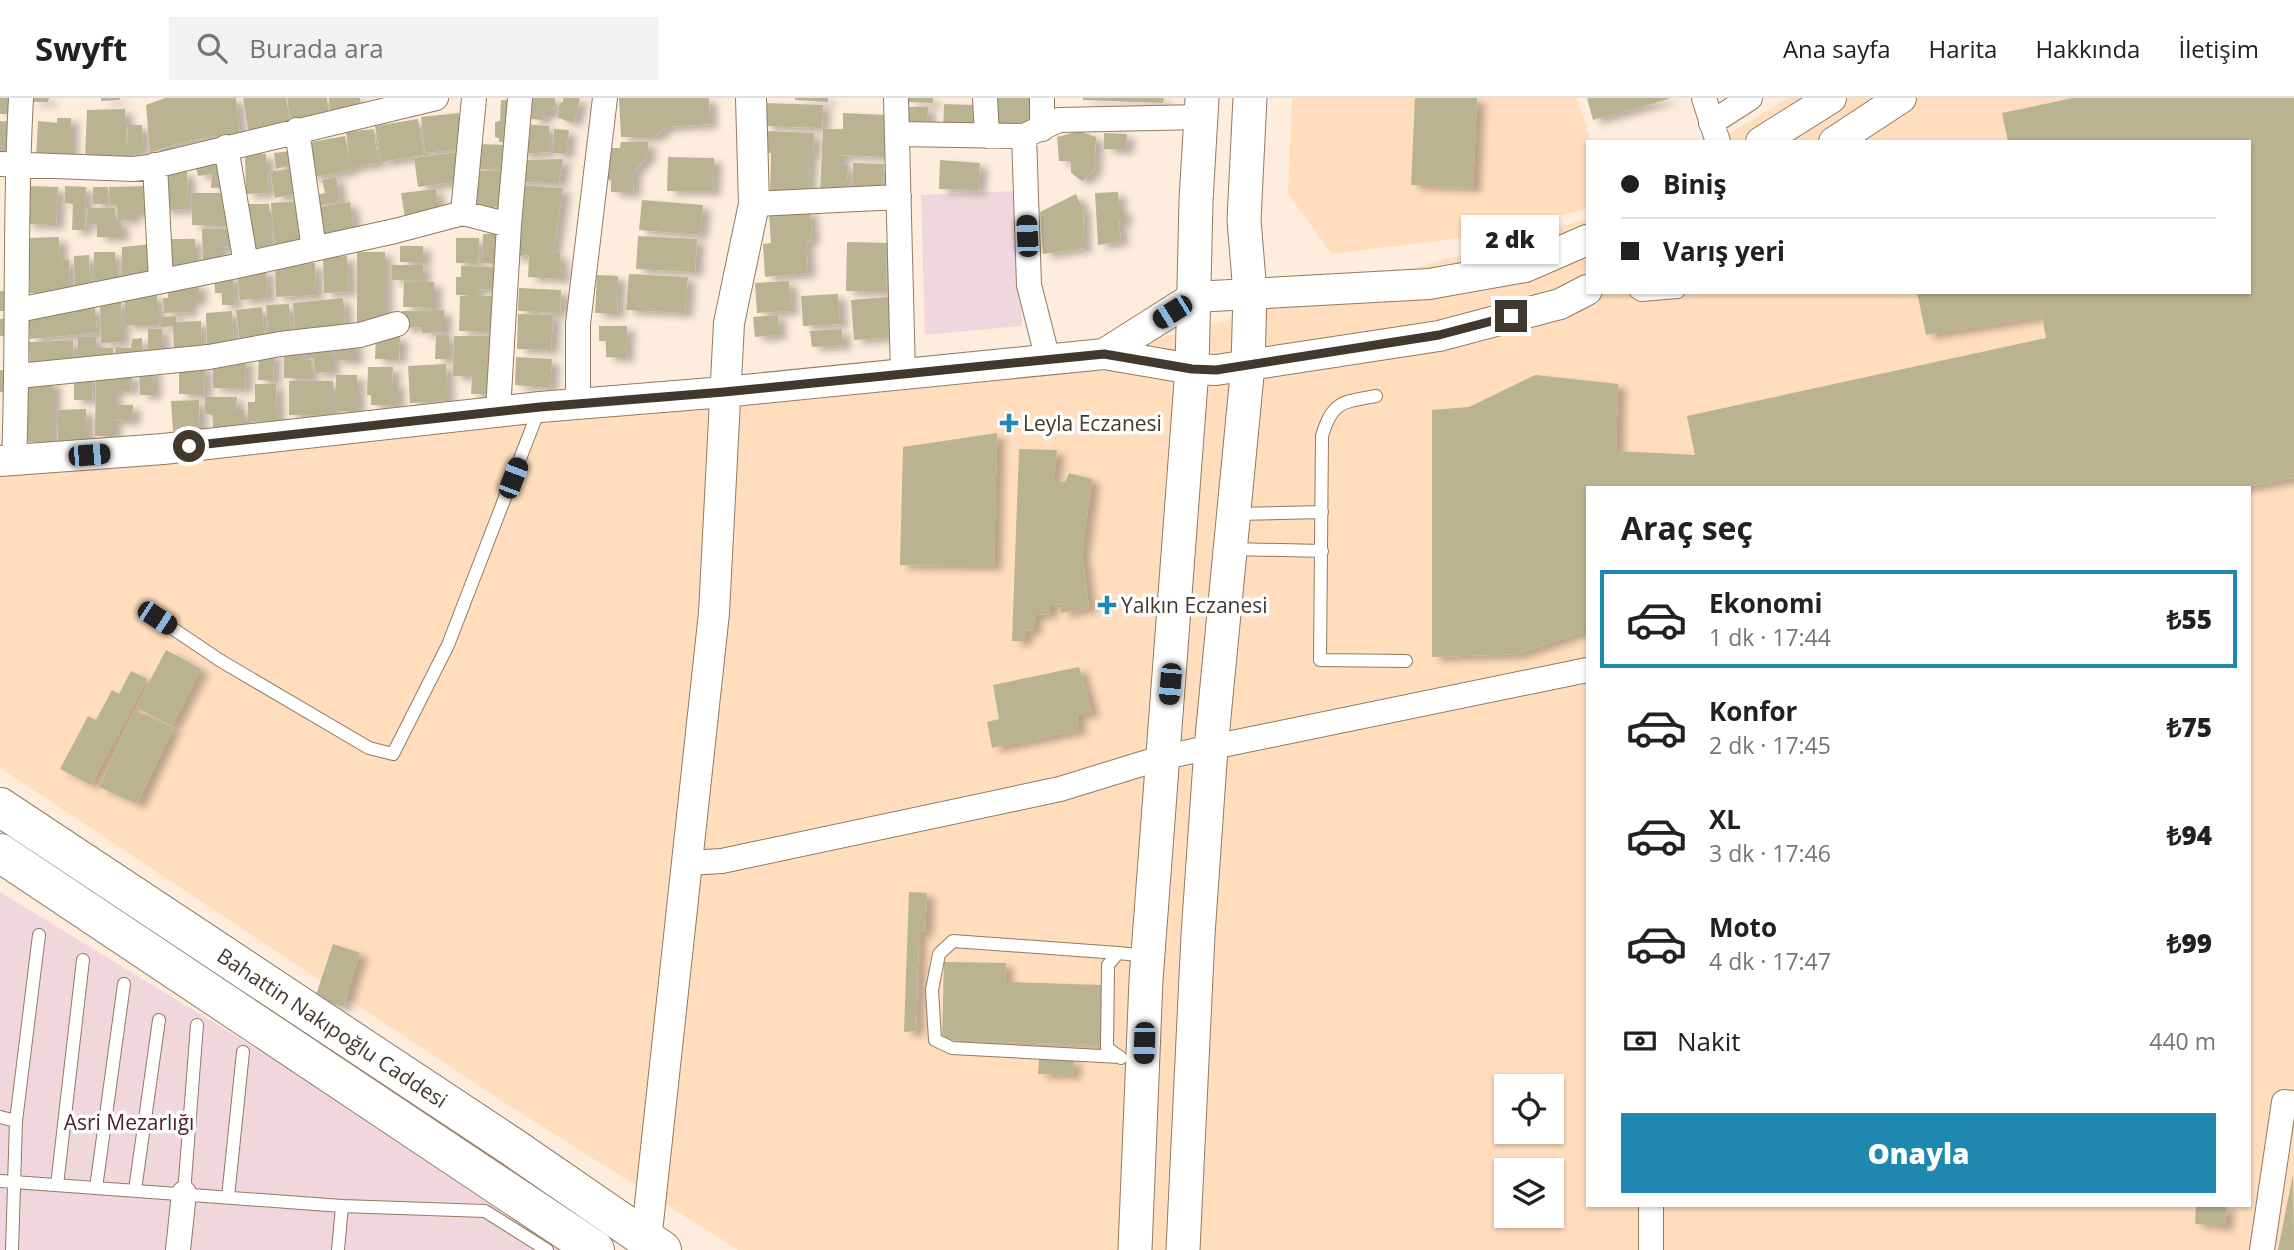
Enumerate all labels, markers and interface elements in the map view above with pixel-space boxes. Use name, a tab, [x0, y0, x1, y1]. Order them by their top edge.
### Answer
search box	[169, 17, 659, 80]
text: Swyft	[35, 26, 127, 71]
icon: search	[193, 29, 231, 67]
text: Burada ara	[249, 30, 384, 66]
text: Ana sayfa	[1783, 32, 1891, 65]
text: Harita	[1929, 32, 1997, 65]
text: Hakkında	[2035, 32, 2140, 65]
text: İletişim	[2178, 32, 2259, 65]
text: Biniş	[1663, 166, 1726, 202]
car	[1016, 214, 1039, 258]
callout: 2 dk	[1462, 214, 1560, 264]
text: 2 dk	[1485, 223, 1535, 255]
text: Varış yeri	[1663, 233, 1785, 269]
car	[1149, 292, 1196, 332]
route end	[1495, 300, 1527, 332]
place label: Leyla Eczanesi	[1023, 409, 1162, 437]
marker: Leyla Eczanesi	[1001, 415, 1017, 431]
route start	[173, 430, 205, 462]
car	[68, 443, 111, 467]
car	[496, 455, 531, 501]
text: Araç seç	[1621, 506, 1753, 549]
text: Ekonomi	[1709, 585, 1822, 621]
icon: car	[1625, 588, 1688, 651]
place label: Yalkın Eczanesi	[1121, 591, 1268, 619]
marker: Yalkın Eczanesi	[1099, 597, 1115, 613]
car	[134, 598, 181, 638]
text: ₺55	[2167, 601, 2212, 637]
text: 1 dk · 17:44	[1709, 621, 1831, 653]
car	[1158, 662, 1183, 706]
text: Konfor	[1709, 693, 1797, 729]
icon: car	[1625, 696, 1688, 759]
text: ₺75	[2167, 709, 2212, 745]
text: 2 dk · 17:45	[1709, 729, 1831, 761]
text: XL	[1709, 801, 1741, 837]
icon: car	[1625, 804, 1688, 867]
text: ₺94	[2167, 817, 2212, 853]
text: 3 dk · 17:46	[1709, 837, 1831, 869]
text: Moto	[1709, 909, 1777, 945]
icon: car	[1625, 912, 1688, 975]
text: ₺99	[2167, 925, 2212, 961]
street label: Bahattin Nakıpoğlu Caddesi	[212, 941, 453, 1114]
text: 4 dk · 17:47	[1709, 945, 1831, 977]
car	[1133, 1022, 1156, 1064]
icon: cash	[1621, 1022, 1659, 1060]
text: Nakit	[1677, 1023, 1741, 1059]
text: 440 m	[2149, 1025, 2216, 1057]
map controls	[1494, 1074, 1564, 1228]
button: locate	[1494, 1074, 1564, 1144]
park label: Asri Mezarlığı	[64, 1108, 194, 1136]
button: Onayla	[1621, 1113, 2216, 1193]
button: layers	[1494, 1158, 1564, 1228]

